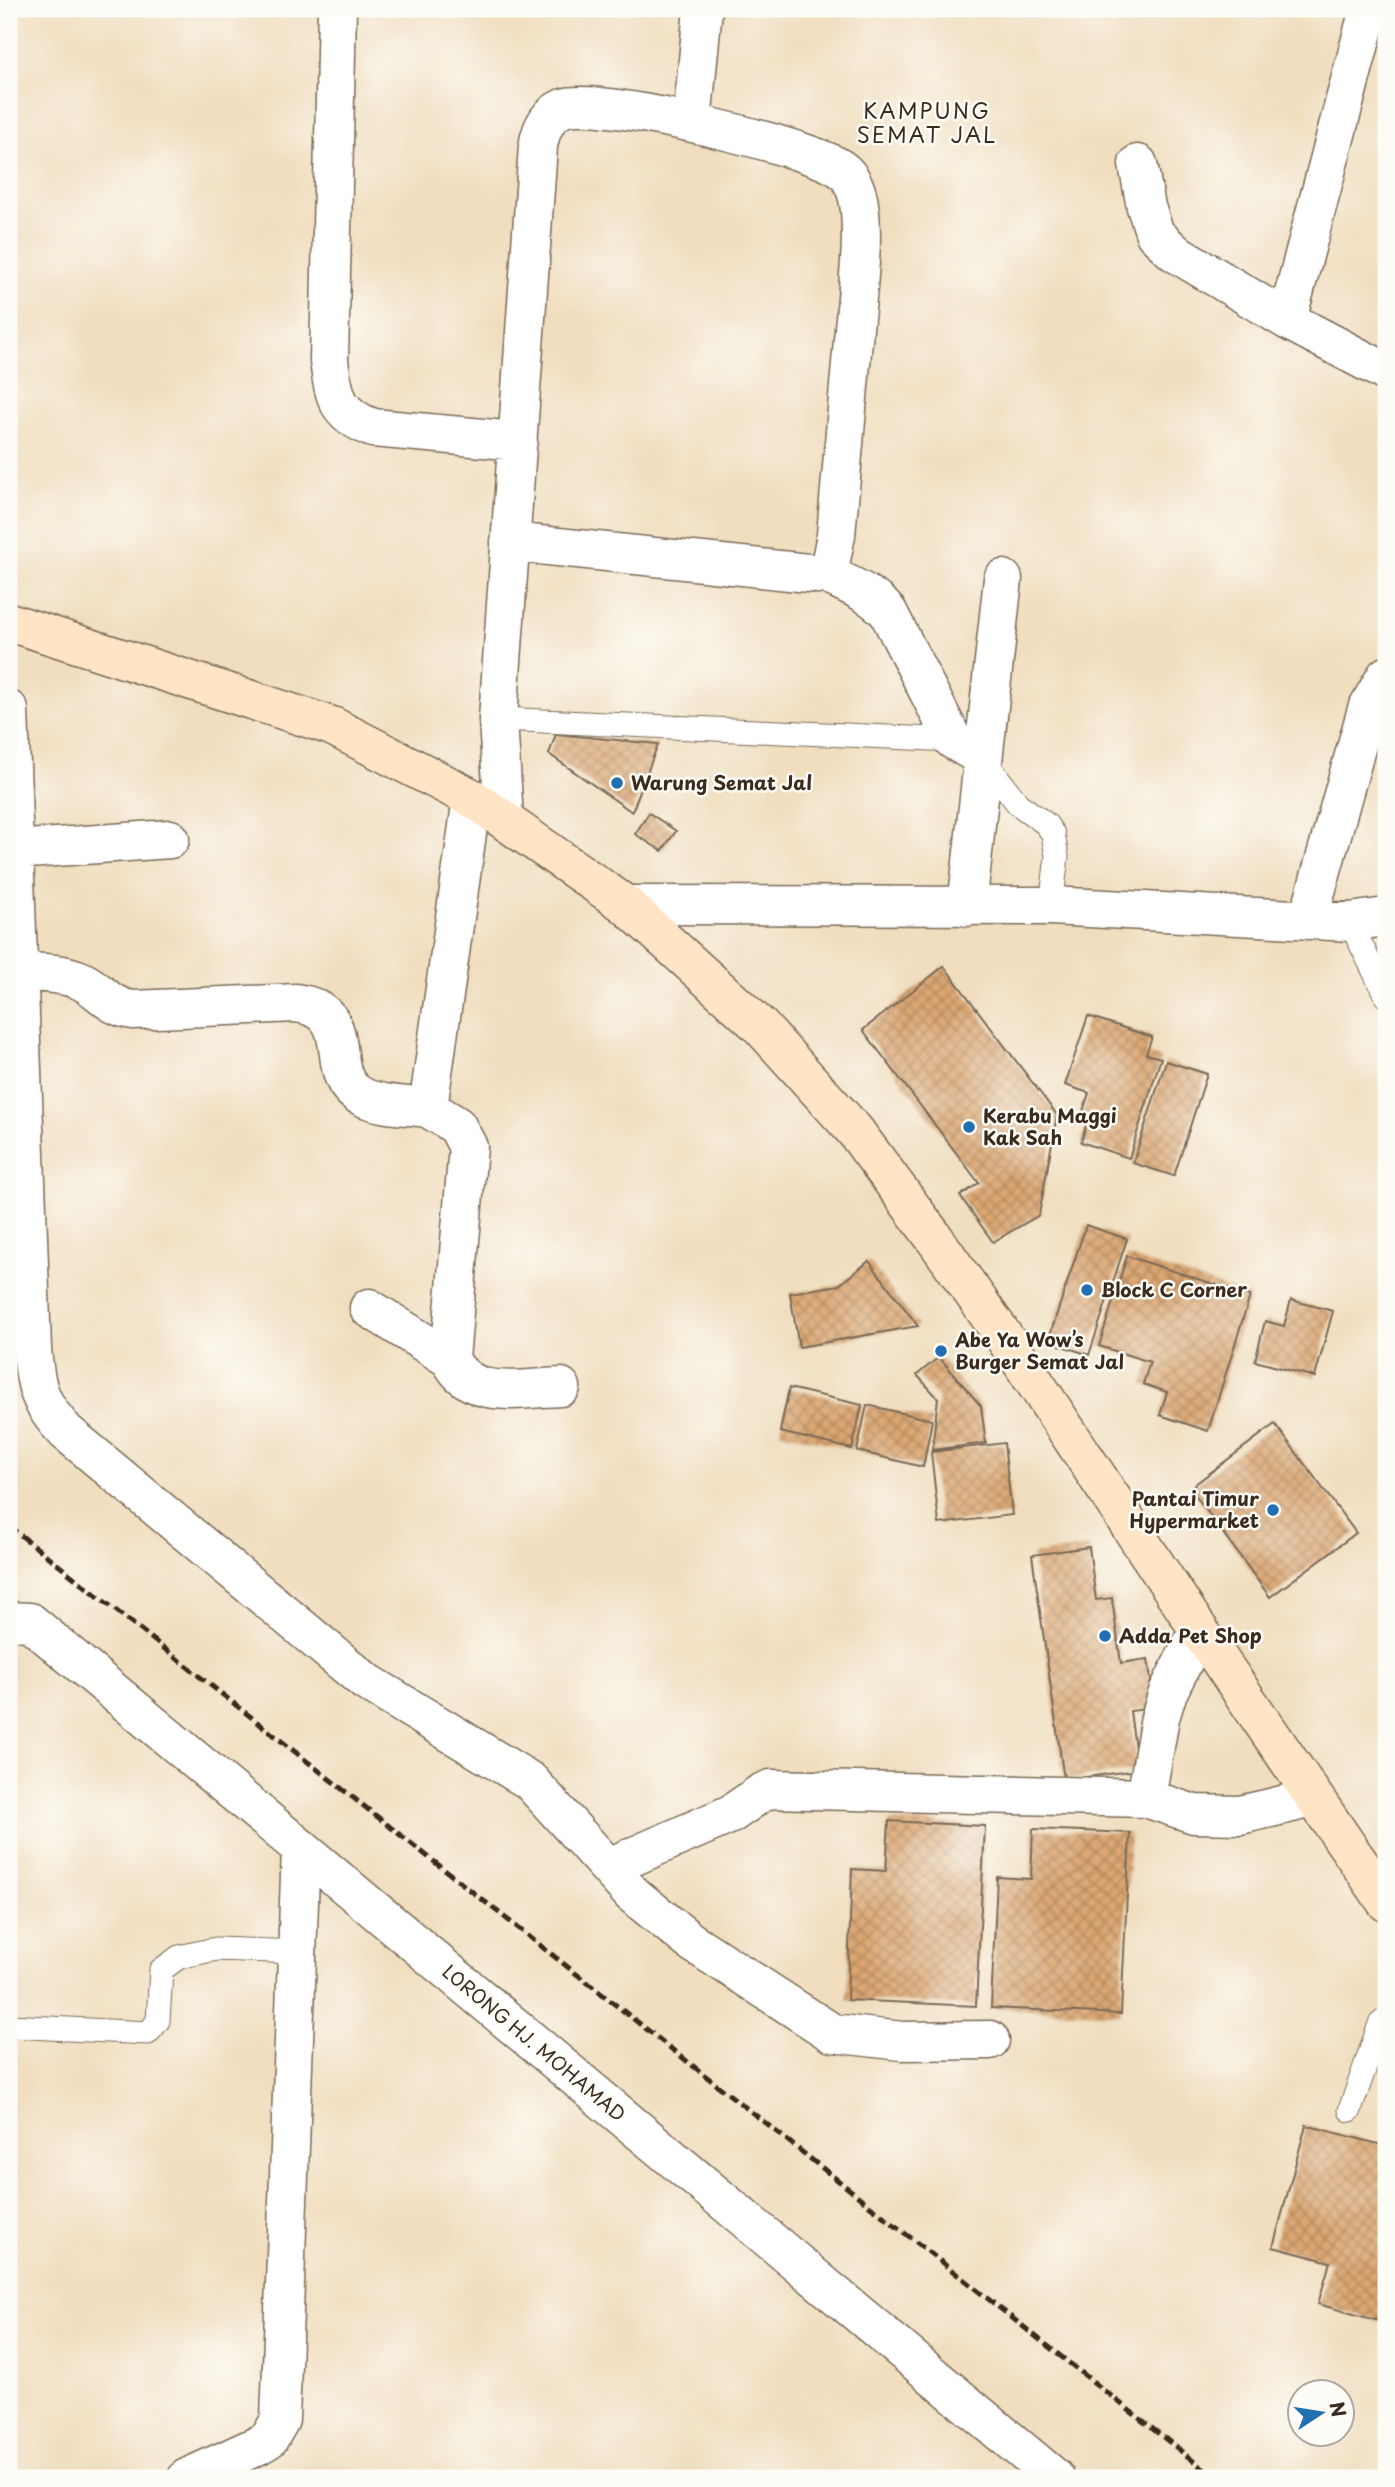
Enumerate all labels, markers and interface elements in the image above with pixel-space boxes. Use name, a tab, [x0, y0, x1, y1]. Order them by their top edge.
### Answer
district label: KAMPUNG SEMAT JAL	[857, 94, 997, 150]
place label: Warung Semat Jal	[631, 768, 812, 796]
marker: Warung Semat Jal	[609, 775, 625, 791]
place label: Kerabu Maggi Kak Sah	[983, 1101, 1117, 1151]
marker: Kerabu Maggi Kak Sah	[961, 1119, 977, 1135]
place label: Block C Corner	[1101, 1275, 1247, 1303]
marker: Block C Corner	[1079, 1282, 1095, 1298]
place label: Abe Ya Wow’s Burger Semat Jal	[954, 1325, 1124, 1375]
marker: Abe Ya Wow’s Burger Semat Jal	[933, 1343, 949, 1359]
place label: Pantai Timur Hypermarket	[1130, 1484, 1259, 1534]
marker: Pantai Timur Hypermarket	[1265, 1502, 1281, 1518]
place label: Adda Pet Shop	[1119, 1621, 1262, 1649]
marker: Adda Pet Shop	[1097, 1628, 1113, 1644]
street label: LORONG HJ. MOHAMAD	[437, 1957, 632, 2127]
north arrow	[1286, 2378, 1356, 2448]
text: N	[1323, 2399, 1354, 2420]

